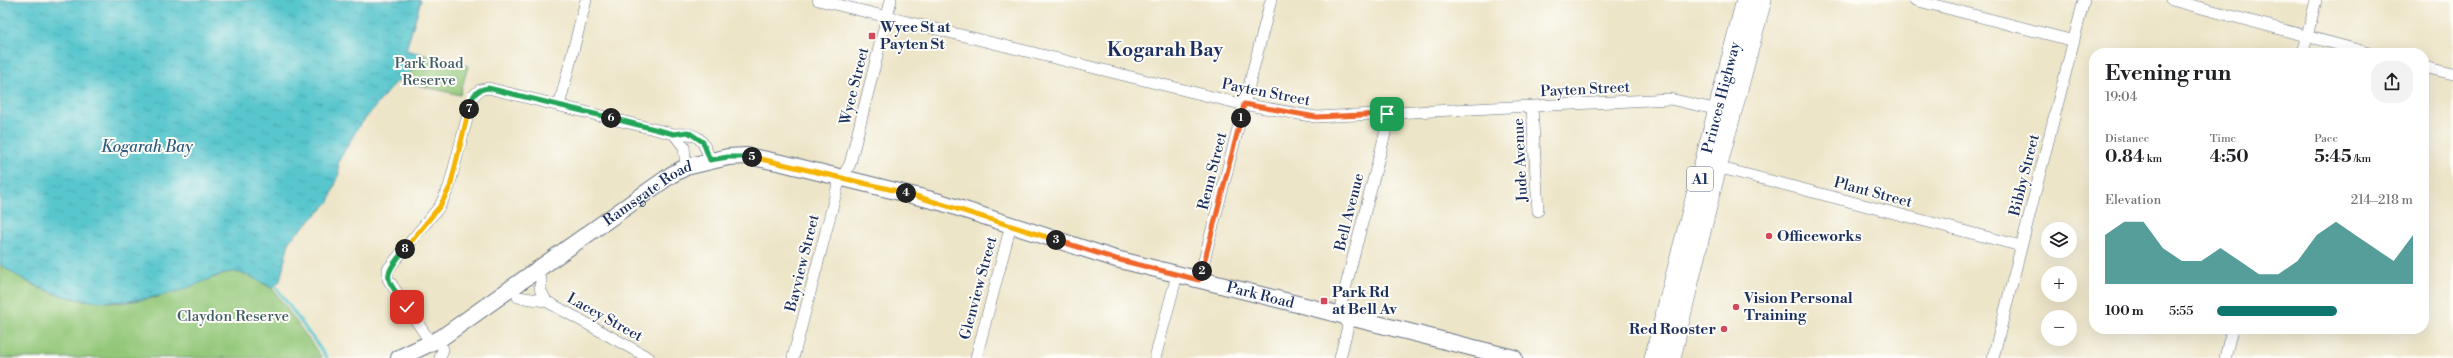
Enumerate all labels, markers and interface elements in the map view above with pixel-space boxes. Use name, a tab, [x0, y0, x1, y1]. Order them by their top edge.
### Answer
place label: Wyee St at Payten St	[879, 18, 951, 54]
marker: Wyee St at Payten St	[867, 31, 877, 41]
district label: Kogarah Bay	[1107, 38, 1224, 62]
street label: Princes Highway	[1698, 39, 1745, 155]
street label: Wyee Street	[835, 45, 873, 128]
park label: Park Road Reserve	[394, 54, 464, 90]
text: Evening run	[2105, 60, 2231, 87]
button: share	[2371, 61, 2413, 103]
street label: Payten Street	[1220, 75, 1312, 111]
street label: Payten Street	[1540, 78, 1631, 101]
text: 19:04	[2105, 89, 2137, 105]
pin	[1370, 97, 1404, 131]
pin: 7	[459, 99, 479, 119]
text: 7	[466, 102, 472, 116]
icon: arrive	[1376, 103, 1398, 125]
pin: 6	[601, 108, 621, 128]
pin: 1	[1231, 108, 1251, 128]
text: 6	[608, 111, 614, 125]
text: 1	[1238, 111, 1244, 125]
street label: Jude Avenue	[1509, 118, 1532, 203]
street label: Renn Street	[1194, 130, 1231, 212]
street label: Bibby Street	[2005, 132, 2044, 219]
text: Distance	[2105, 132, 2149, 146]
text: Time	[2210, 132, 2236, 146]
text: Pace	[2314, 132, 2338, 146]
water label: Kogarah Bay	[101, 137, 194, 157]
text: 0.84	[2105, 146, 2145, 168]
text: 4:50	[2210, 146, 2249, 168]
text: 5:45	[2314, 146, 2351, 168]
pin: 5	[742, 147, 762, 167]
text: 5	[749, 150, 755, 164]
text: km	[2145, 152, 2162, 166]
text: /km	[2351, 152, 2371, 166]
street label: Ramsgate Road	[599, 157, 694, 230]
road number: A1	[1687, 167, 1713, 191]
street label: Bell Avenue	[1330, 171, 1368, 254]
street label: Plant Street	[1832, 173, 1915, 212]
pin: 4	[896, 183, 916, 203]
text: 4	[902, 186, 910, 200]
text: Elevation	[2105, 192, 2161, 208]
text: 214–218 m	[2351, 192, 2413, 208]
street label: Bayview Street	[781, 212, 824, 315]
map controls	[2041, 222, 2077, 346]
button: layers	[2041, 222, 2077, 258]
place label: Officeworks	[1777, 227, 1861, 246]
pin: 3	[1046, 230, 1066, 250]
marker: Officeworks	[1764, 231, 1774, 241]
text: 3	[1053, 233, 1059, 247]
street label: Glenview Street	[956, 234, 1002, 342]
pin: 8	[395, 239, 415, 259]
text: 8	[401, 242, 409, 256]
pin: 2	[1192, 261, 1212, 281]
text: 2	[1199, 264, 1205, 278]
button: +	[2041, 266, 2077, 302]
street label: Park Road	[1225, 278, 1297, 313]
place label: Park Rd at Bell Av	[1332, 283, 1398, 319]
street label: Lacey Street	[564, 289, 647, 346]
place label: Vision Personal Training	[1743, 289, 1853, 325]
pin	[390, 290, 424, 324]
icon: check	[396, 296, 418, 318]
marker: Park Rd at Bell Av	[1319, 296, 1329, 306]
marker: Vision Personal Training	[1731, 302, 1741, 312]
text: 100 m	[2105, 303, 2144, 319]
text: 5:55	[2169, 303, 2193, 319]
park label: Claydon Reserve	[177, 307, 289, 326]
button: −	[2041, 310, 2077, 346]
place label: Red Rooster	[1629, 320, 1716, 339]
marker: Red Rooster	[1719, 324, 1729, 334]

